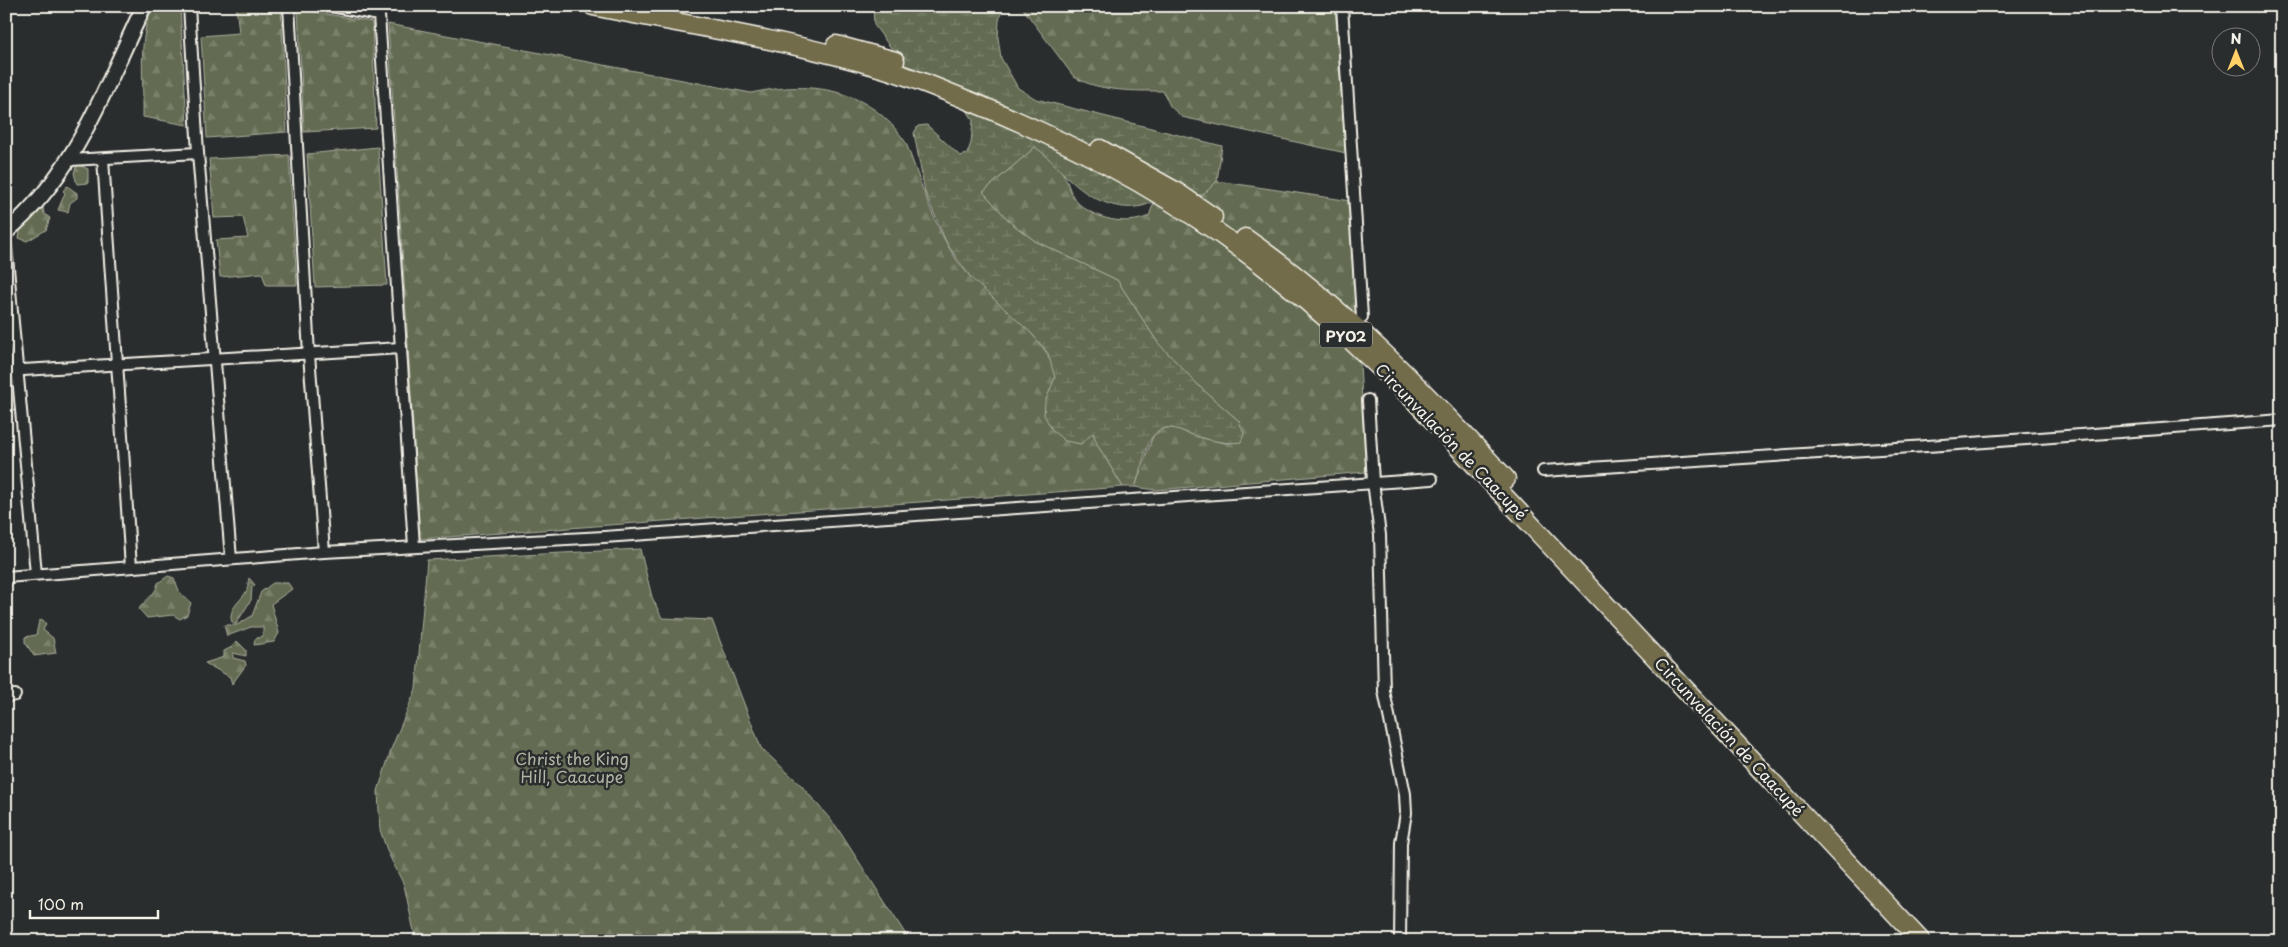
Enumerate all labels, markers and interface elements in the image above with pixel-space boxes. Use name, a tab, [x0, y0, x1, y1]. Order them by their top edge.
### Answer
north arrow	[2210, 28, 2260, 78]
text: N	[2230, 28, 2242, 49]
road number: PY02	[1320, 322, 1372, 348]
street label: Circunvalación de Caacupé	[1370, 357, 1534, 525]
street label: Circunvalación de Caacupé	[1650, 651, 1811, 821]
park label: Christ the King Hill, Caacupe	[515, 746, 629, 788]
scale bar	[30, 887, 158, 919]
text: 100 m	[38, 892, 84, 915]

